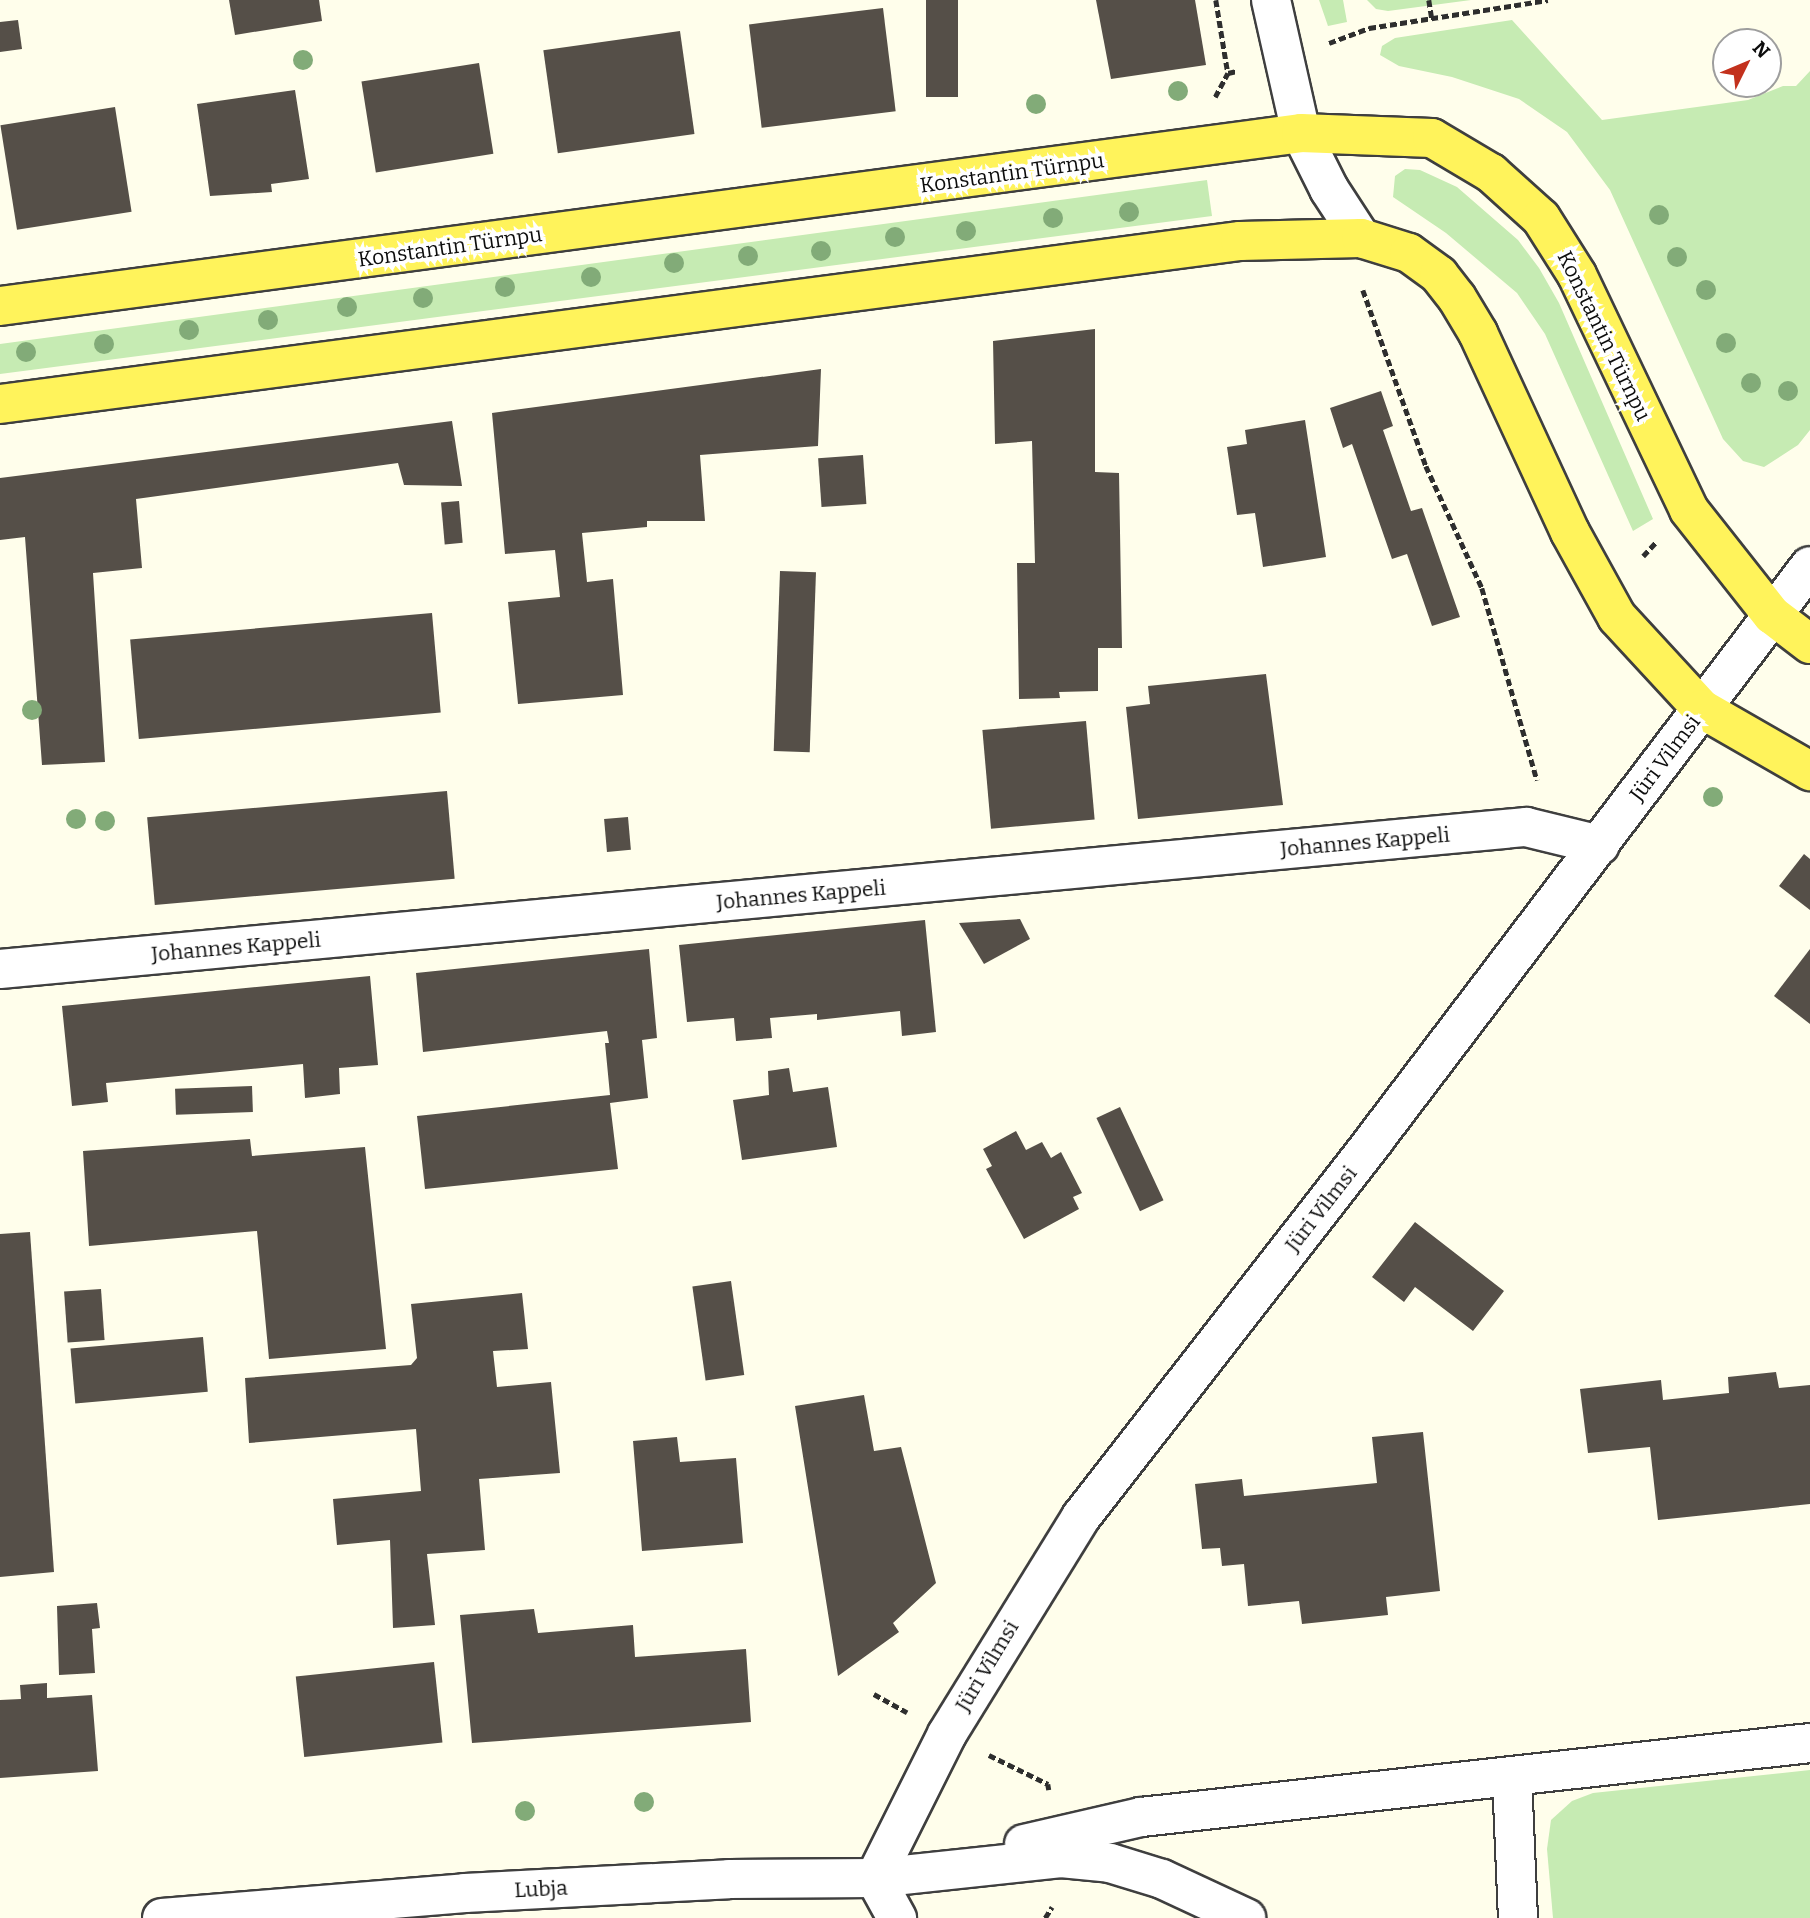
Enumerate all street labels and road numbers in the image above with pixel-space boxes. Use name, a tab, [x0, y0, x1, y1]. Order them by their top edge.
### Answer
street label: Konstantin Türnpu	[918, 148, 1106, 198]
street label: Konstantin Türnpu	[356, 222, 544, 272]
street label: Konstantin Türnpu	[1552, 247, 1656, 425]
street label: Jüri Vilmsi	[1624, 710, 1706, 806]
street label: Johannes Kappeli	[1279, 822, 1451, 862]
street label: Johannes Kappeli	[715, 875, 887, 915]
street label: Johannes Kappeli	[150, 927, 322, 967]
street label: Jüri Vilmsi	[1280, 1161, 1362, 1257]
street label: Jüri Vilmsi	[950, 1616, 1024, 1716]
street label: Lubja	[514, 1875, 568, 1903]

